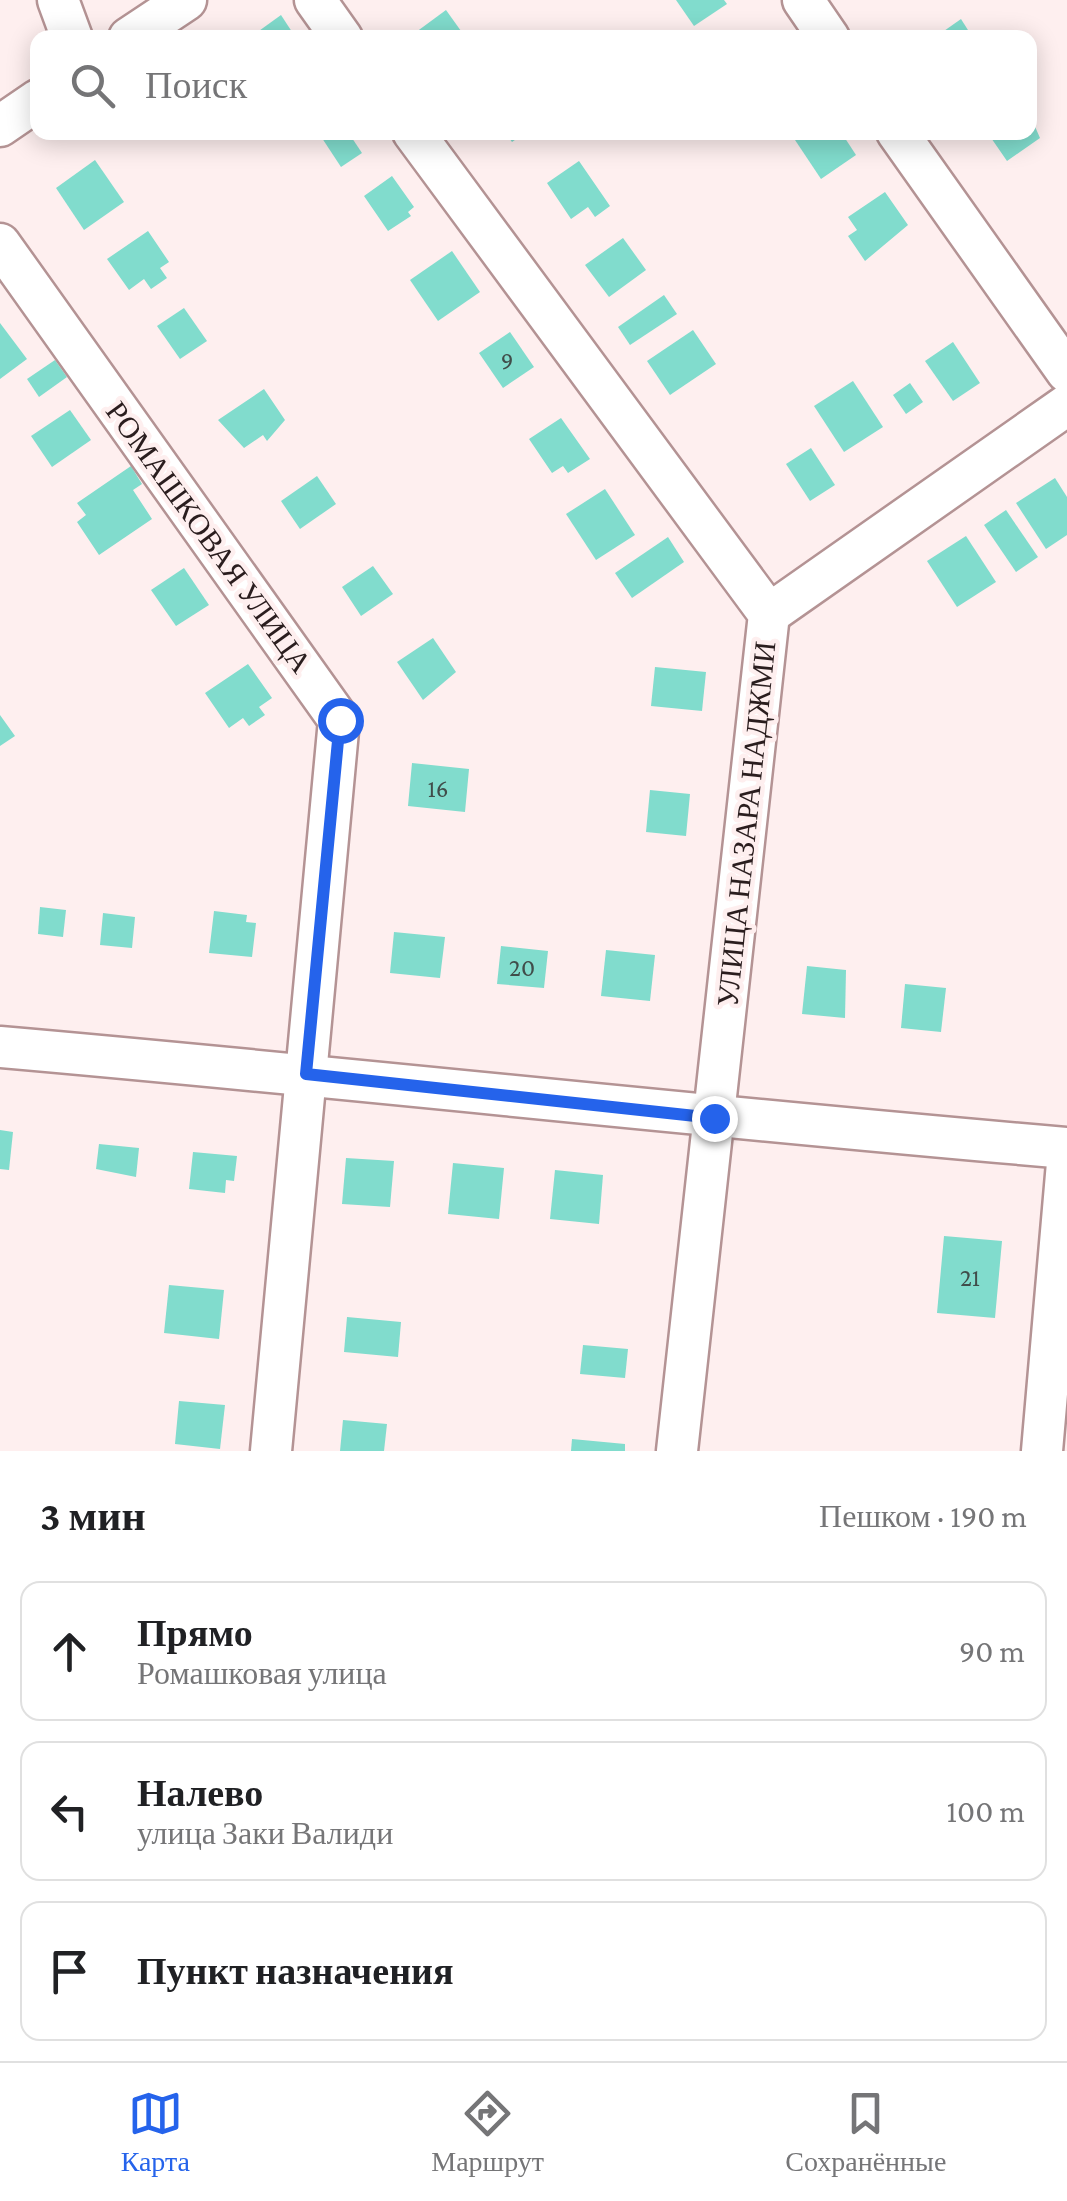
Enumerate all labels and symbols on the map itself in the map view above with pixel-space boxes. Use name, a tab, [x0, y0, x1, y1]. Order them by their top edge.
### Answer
house number: 9	[501, 347, 513, 374]
street label: РОМАШКОВАЯ УЛИЦА	[100, 395, 319, 679]
street label: УЛИЦА НАЗАРА НАДЖМИ	[710, 640, 782, 1008]
route start	[318, 698, 364, 744]
house number: 16	[428, 775, 449, 802]
house number: 20	[509, 954, 535, 981]
route end	[692, 1096, 738, 1142]
house number: 21	[960, 1264, 980, 1291]

